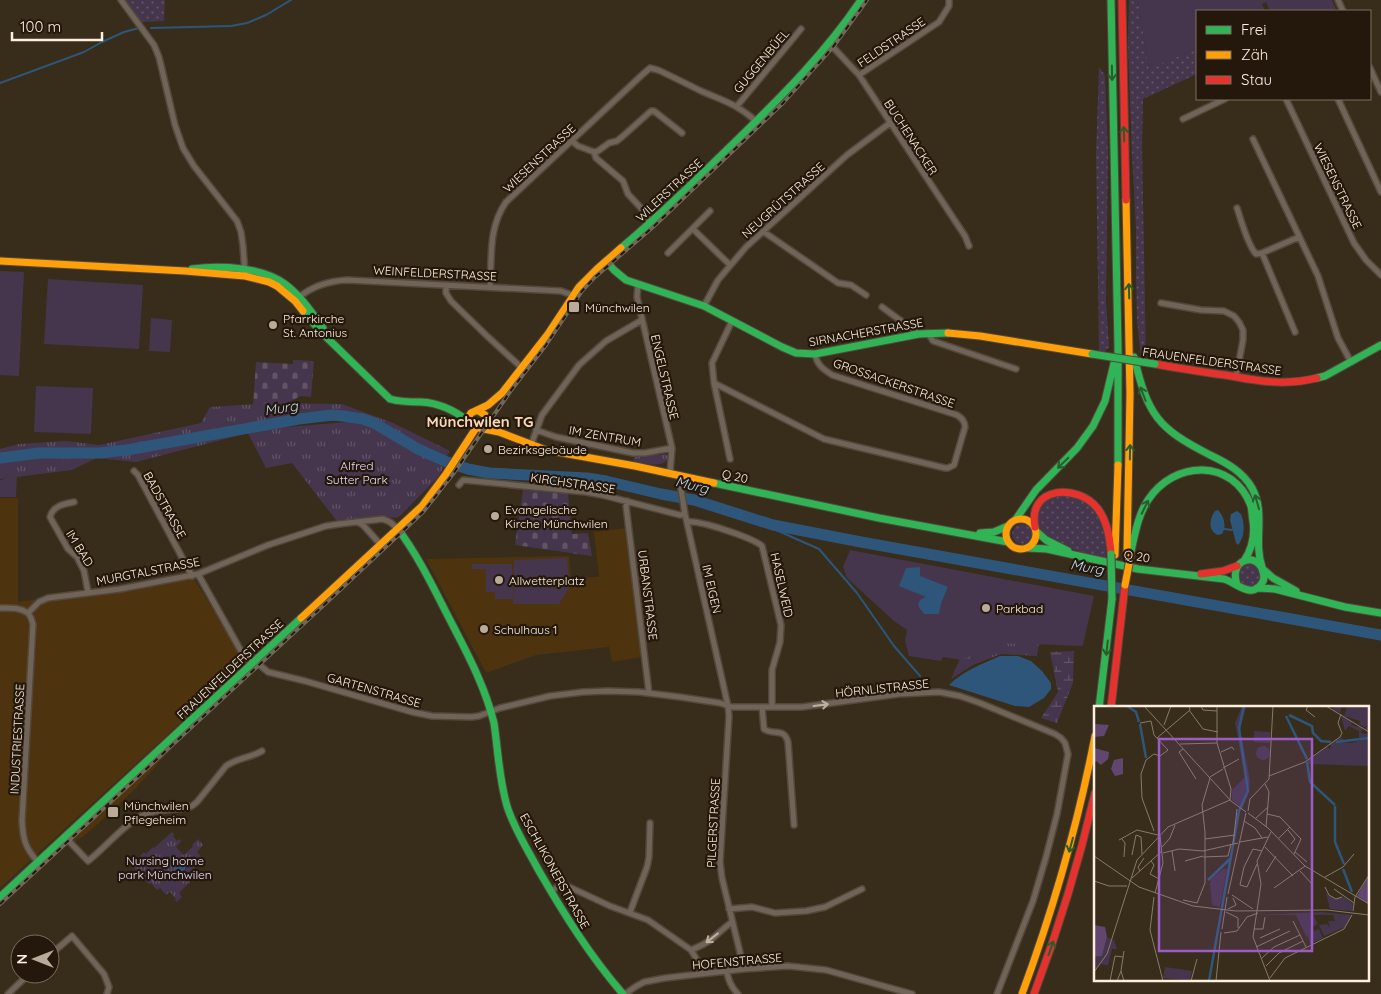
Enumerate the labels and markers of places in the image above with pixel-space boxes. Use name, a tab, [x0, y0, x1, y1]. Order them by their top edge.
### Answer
marker: Münchwilen	[567, 300, 581, 314]
place label: Münchwilen	[585, 300, 650, 315]
place label: Pfarrkirche St. Antonius	[283, 311, 348, 340]
marker: Pfarrkirche St. Antonius	[267, 319, 279, 331]
place label: Bezirksgebäude	[498, 442, 587, 457]
marker: Bezirksgebäude	[482, 443, 494, 455]
place label: Evangelische Kirche Münchwilen	[505, 502, 608, 531]
marker: Evangelische Kirche Münchwilen	[489, 510, 501, 522]
place label: Allwetterplatz	[509, 573, 585, 588]
marker: Allwetterplatz	[493, 574, 505, 586]
place label: Parkbad	[996, 601, 1043, 616]
marker: Parkbad	[980, 602, 992, 614]
place label: Schulhaus 1	[494, 622, 558, 637]
marker: Schulhaus 1	[478, 623, 490, 635]
place label: Münchwilen Pflegeheim	[124, 798, 189, 827]
marker: Münchwilen Pflegeheim	[106, 805, 120, 819]

